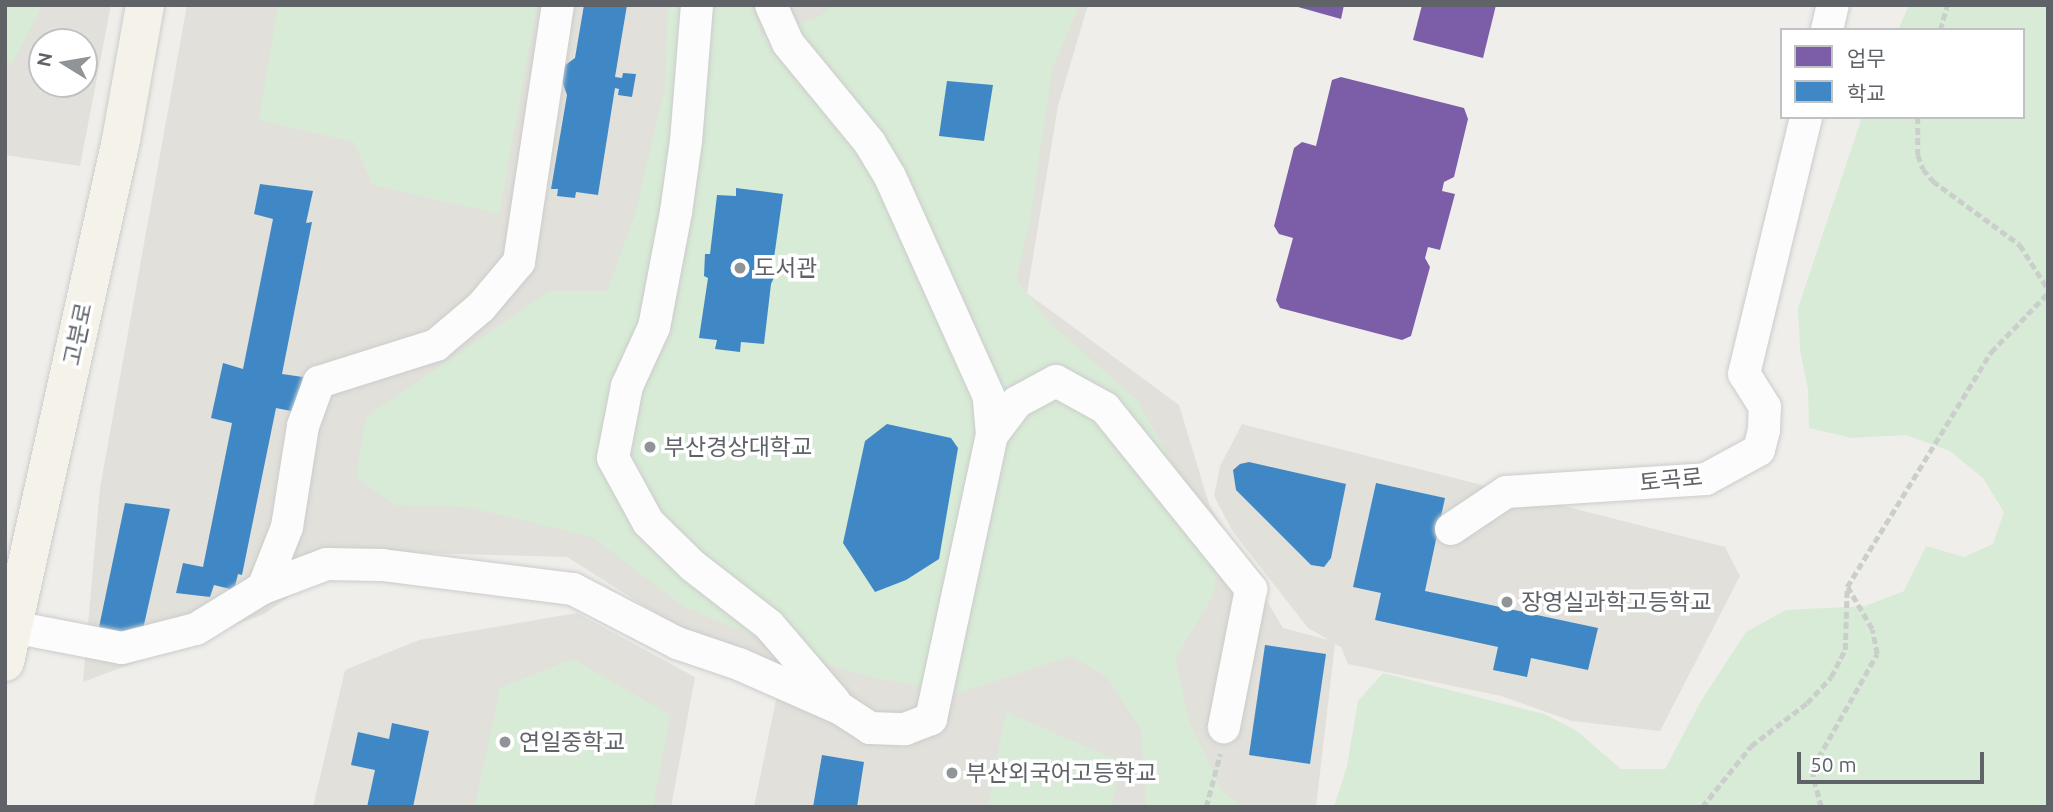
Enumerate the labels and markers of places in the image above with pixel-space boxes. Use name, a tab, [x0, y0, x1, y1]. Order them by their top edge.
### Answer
place label: 도서관	[754, 254, 817, 282]
marker: 도서관	[732, 260, 748, 276]
place label: 부산경상대학교	[664, 433, 812, 461]
marker: 부산경상대학교	[642, 439, 658, 455]
place label: 장영실과학고등학교	[1521, 588, 1711, 616]
marker: 장영실과학고등학교	[1499, 594, 1515, 610]
place label: 연일중학교	[519, 728, 625, 756]
marker: 연일중학교	[497, 734, 513, 750]
place label: 부산외국어고등학교	[966, 759, 1156, 787]
marker: 부산외국어고등학교	[944, 765, 960, 781]

